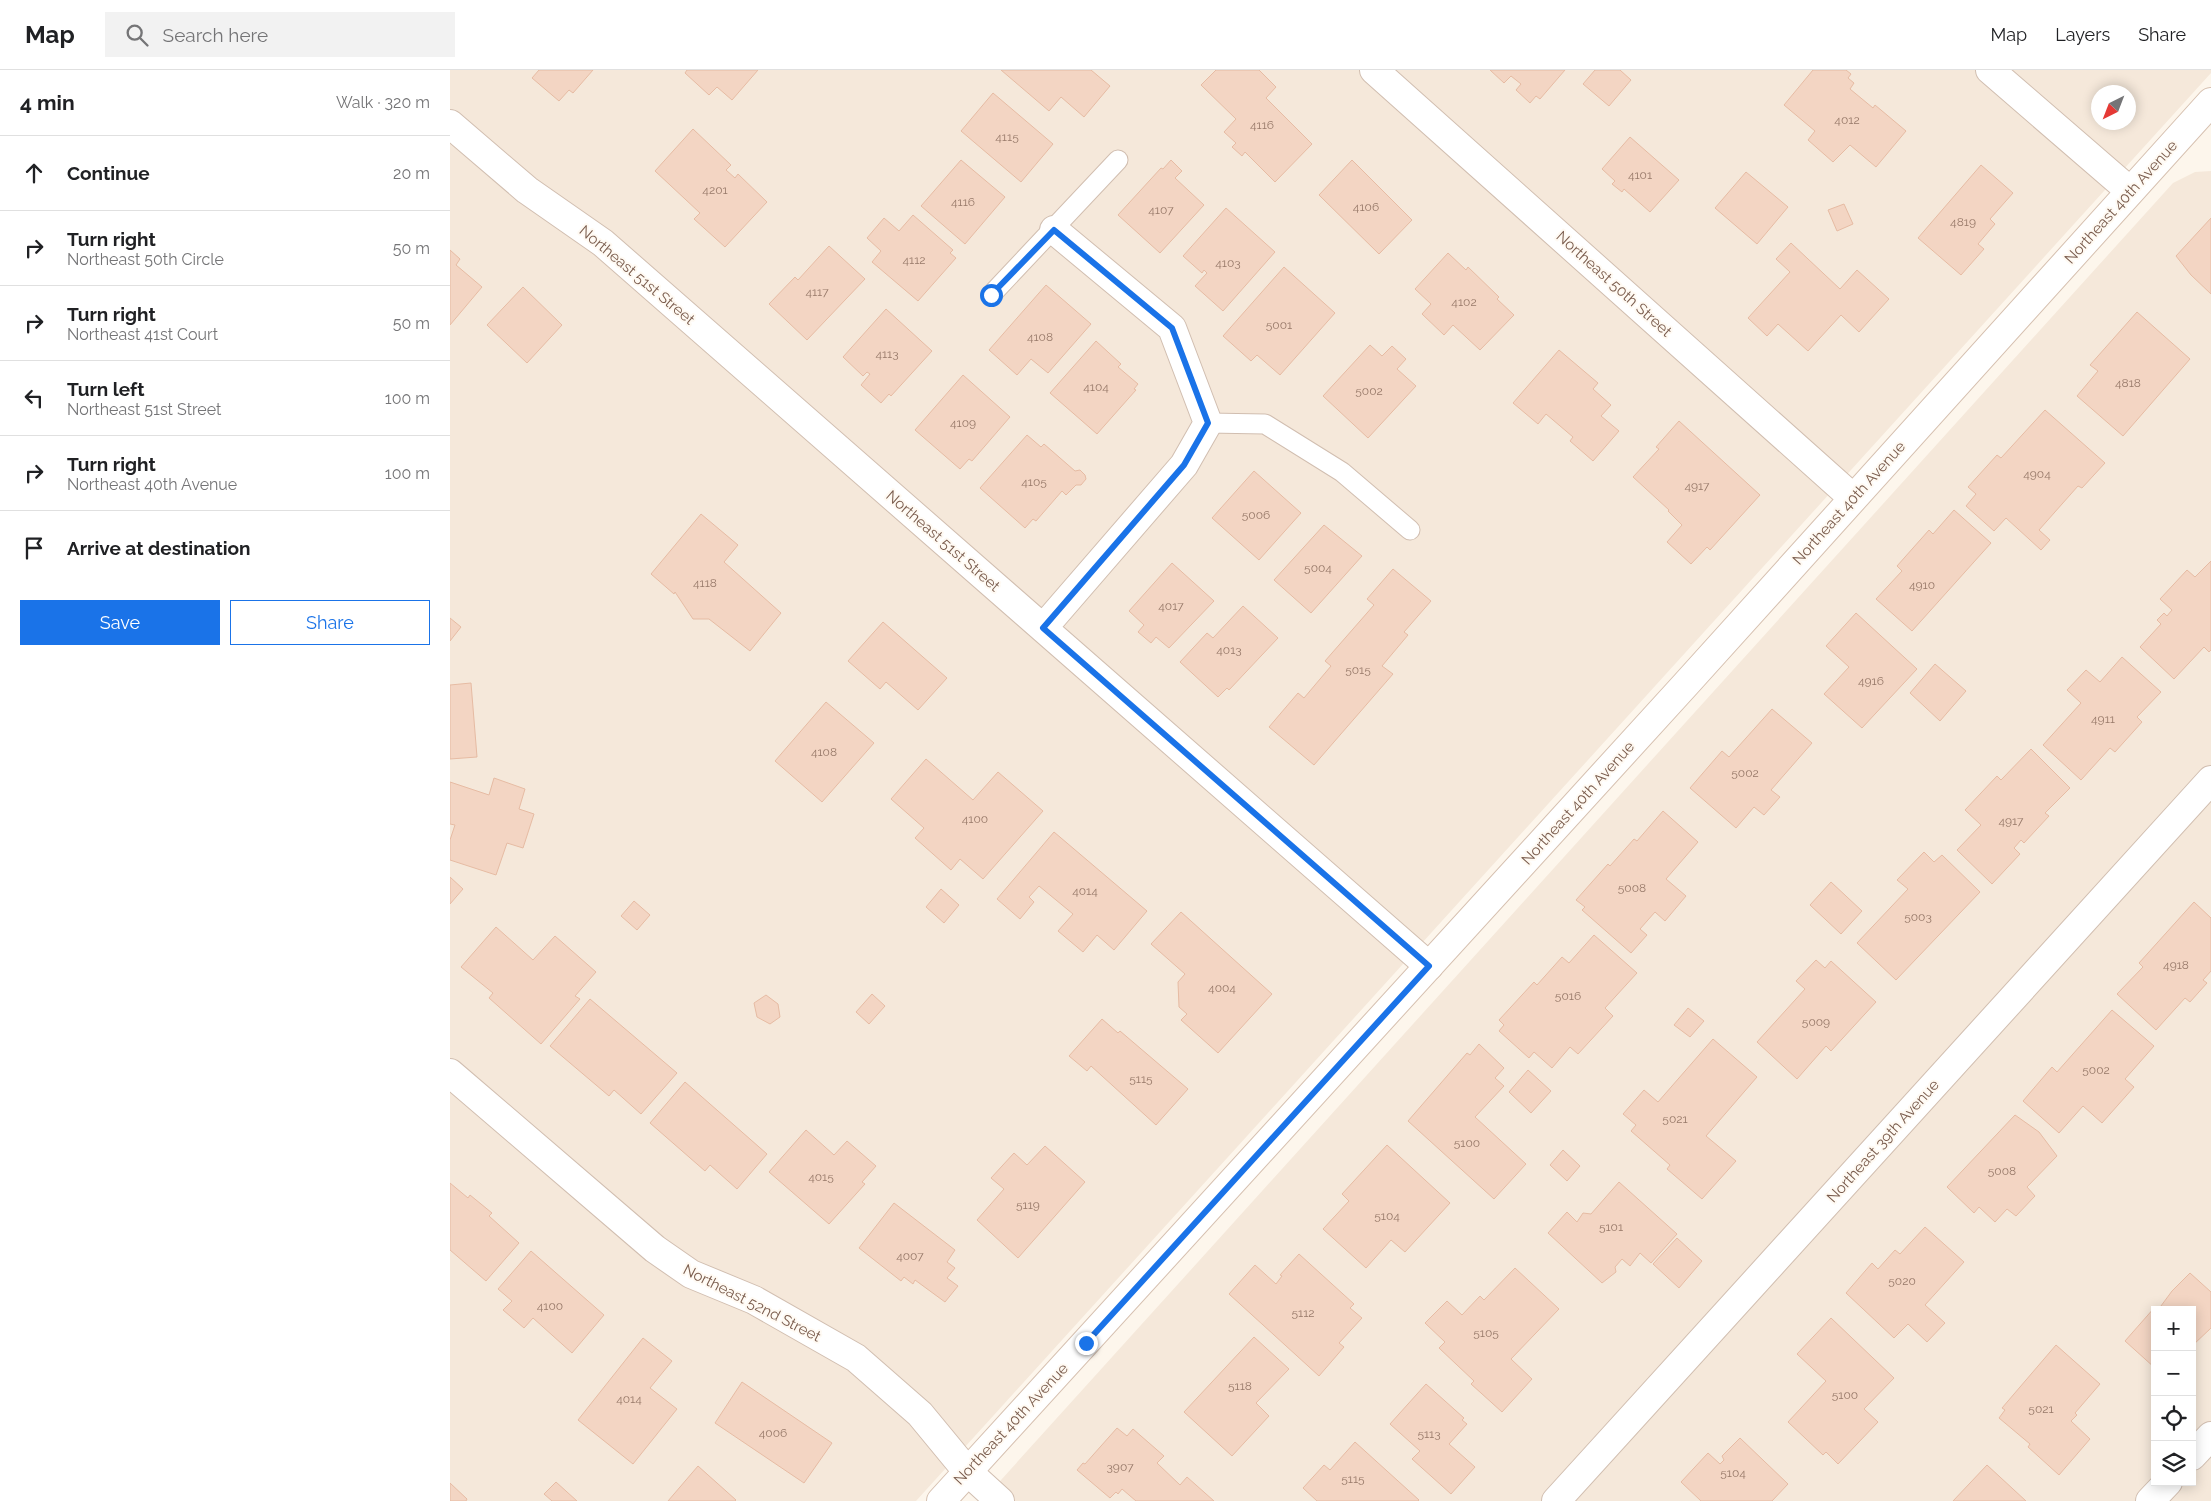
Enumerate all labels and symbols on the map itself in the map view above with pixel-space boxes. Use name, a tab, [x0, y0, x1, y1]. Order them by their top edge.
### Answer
north arrow	[2091, 85, 2136, 130]
house number: 4012	[1834, 113, 1860, 127]
house number: 4116	[1250, 118, 1274, 132]
house number: 4115	[995, 130, 1019, 144]
street label: Northeast 40th Avenue	[2061, 137, 2181, 267]
house number: 4101	[1628, 168, 1652, 182]
house number: 4201	[702, 183, 728, 197]
house number: 4116	[951, 195, 975, 209]
house number: 4106	[1353, 200, 1379, 214]
house number: 4107	[1148, 203, 1174, 217]
house number: 4819	[1950, 215, 1976, 229]
street label: Northeast 51st Street	[576, 222, 698, 328]
street label: Northeast 50th Street	[1553, 227, 1675, 341]
house number: 4112	[902, 253, 926, 267]
house number: 4103	[1215, 256, 1241, 270]
route start	[980, 284, 1003, 307]
house number: 4117	[805, 285, 829, 299]
house number: 4102	[1451, 295, 1477, 309]
house number: 5001	[1266, 318, 1292, 332]
house number: 4108	[1027, 330, 1053, 344]
house number: 4113	[875, 347, 899, 361]
house number: 4818	[2115, 376, 2141, 390]
house number: 4104	[1083, 380, 1109, 394]
house number: 5002	[1355, 384, 1383, 398]
house number: 4109	[950, 416, 976, 430]
street label: Northeast 40th Avenue	[1789, 438, 1909, 568]
house number: 4904	[2023, 467, 2051, 481]
house number: 4105	[1021, 475, 1047, 489]
house number: 4917	[1684, 479, 1710, 493]
street label: Northeast 51st Street	[882, 487, 1004, 595]
house number: 5006	[1242, 508, 1270, 522]
house number: 5004	[1304, 561, 1332, 575]
house number: 4118	[693, 576, 717, 590]
house number: 4910	[1909, 578, 1935, 592]
house number: 4017	[1158, 599, 1184, 613]
house number: 4013	[1216, 643, 1242, 657]
house number: 5015	[1345, 663, 1371, 677]
house number: 4916	[1858, 674, 1884, 688]
house number: 4911	[2091, 712, 2115, 726]
street label: Northeast 40th Avenue	[1518, 738, 1638, 868]
house number: 4108	[811, 745, 837, 759]
house number: 5002	[1731, 766, 1759, 780]
house number: 4100	[962, 812, 988, 826]
house number: 4917	[1998, 814, 2024, 828]
house number: 5008	[1618, 881, 1646, 895]
house number: 4014	[1072, 884, 1098, 898]
house number: 5003	[1904, 910, 1932, 924]
house number: 4918	[2163, 958, 2189, 972]
house number: 4004	[1208, 981, 1236, 995]
house number: 5016	[1555, 989, 1581, 1003]
house number: 5009	[1802, 1015, 1830, 1029]
house number: 5002	[2082, 1063, 2110, 1077]
house number: 5115	[1129, 1072, 1153, 1086]
street label: Northeast 39th Avenue	[1823, 1076, 1943, 1206]
house number: 5021	[1662, 1112, 1688, 1126]
house number: 5100	[1454, 1136, 1480, 1150]
house number: 5008	[1988, 1164, 2016, 1178]
house number: 4015	[808, 1170, 834, 1184]
house number: 5119	[1016, 1198, 1040, 1212]
house number: 5104	[1374, 1209, 1400, 1223]
house number: 5101	[1599, 1220, 1623, 1234]
house number: 4007	[896, 1249, 924, 1263]
street label: Northeast 52nd Street	[680, 1260, 824, 1346]
house number: 5020	[1888, 1274, 1916, 1288]
house number: 4100	[537, 1299, 563, 1313]
house number: 5112	[1291, 1306, 1315, 1320]
house number: 5105	[1473, 1326, 1499, 1340]
route end	[1075, 1332, 1098, 1355]
street label: Northeast 40th Avenue	[950, 1359, 1072, 1489]
house number: 5118	[1228, 1379, 1252, 1393]
house number: 5100	[1832, 1388, 1858, 1402]
house number: 4014	[616, 1392, 642, 1406]
house number: 5021	[2028, 1402, 2054, 1416]
house number: 4006	[759, 1426, 787, 1440]
house number: 5113	[1417, 1427, 1441, 1441]
house number: 3907	[1106, 1460, 1134, 1474]
house number: 5104	[1720, 1466, 1746, 1480]
house number: 5115	[1341, 1472, 1365, 1486]

